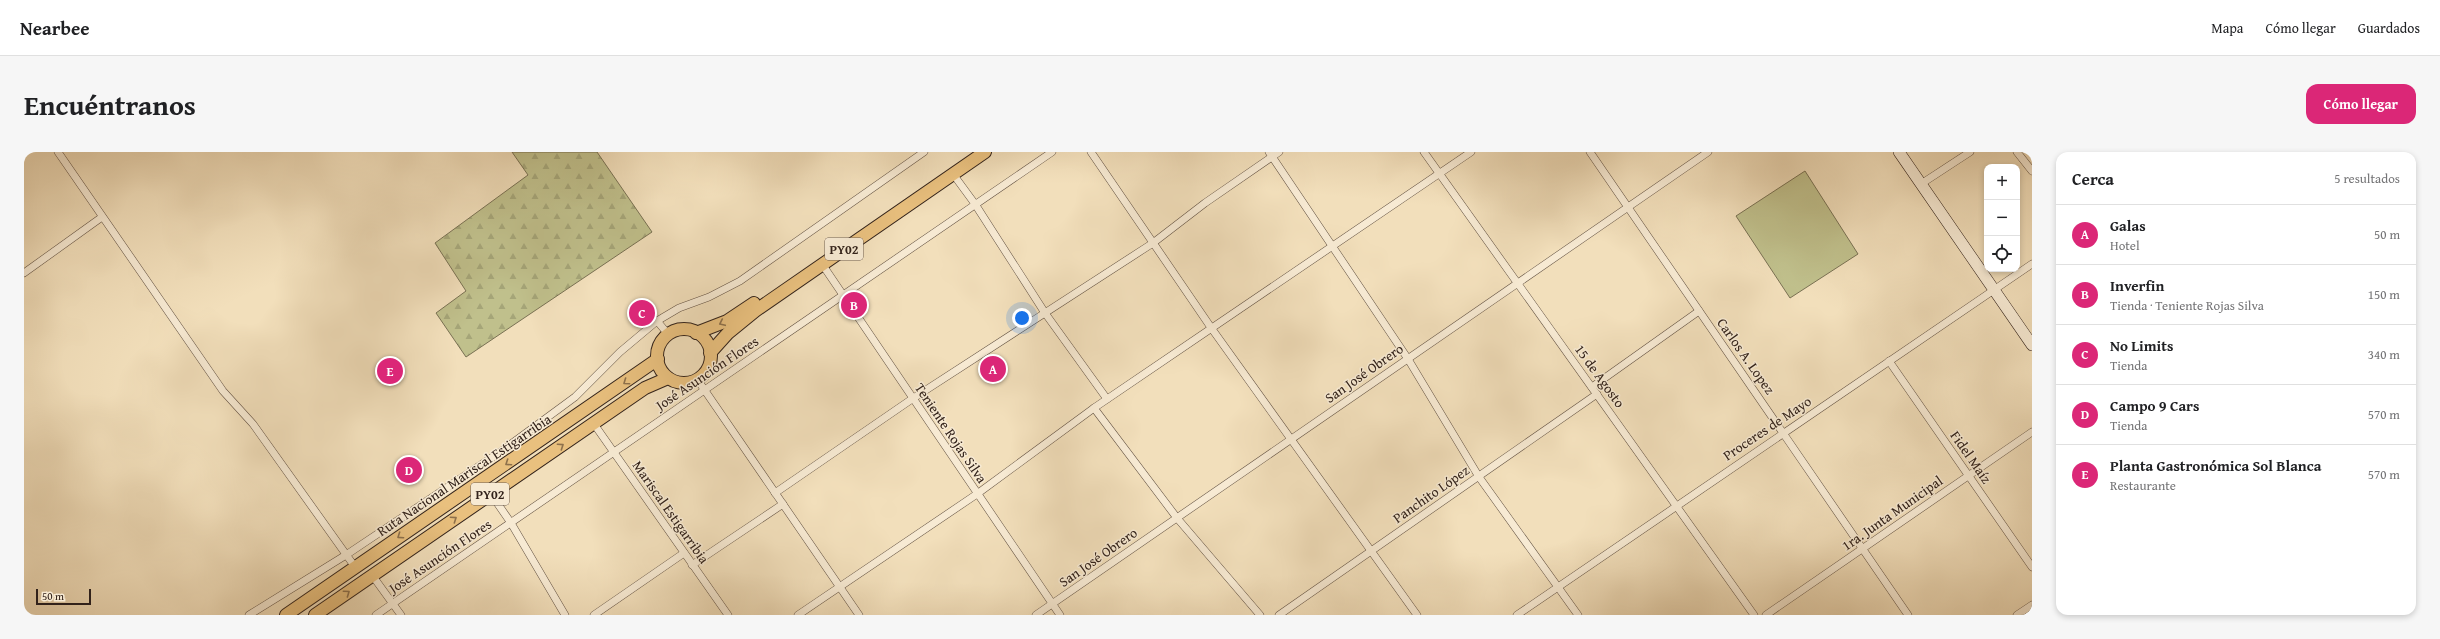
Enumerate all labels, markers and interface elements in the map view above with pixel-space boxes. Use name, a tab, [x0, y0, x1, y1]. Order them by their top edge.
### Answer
text: Nearbee	[20, 14, 90, 42]
text: Mapa	[2211, 18, 2243, 38]
text: Cómo llegar	[2265, 18, 2336, 38]
text: Guardados	[2358, 18, 2420, 38]
text: Encuéntranos	[24, 84, 196, 125]
button: Cómo llegar	[2306, 84, 2416, 124]
map controls	[1984, 164, 2020, 272]
button: +	[1984, 164, 2020, 200]
text: Cerca	[2072, 166, 2114, 191]
text: 5 resultados	[2334, 169, 2400, 188]
button: −	[1984, 200, 2020, 236]
text: Galas	[2110, 215, 2146, 236]
text: A	[2081, 225, 2089, 244]
text: 50 m	[2374, 225, 2400, 244]
button: locate	[1984, 236, 2020, 272]
text: Hotel	[2110, 236, 2140, 255]
road number: PY02	[825, 238, 863, 260]
text: Inverfin	[2110, 275, 2164, 296]
text: B	[2081, 285, 2089, 304]
text: 150 m	[2368, 285, 2400, 304]
pin: B	[841, 290, 867, 320]
text: Tienda · Teniente Rojas Silva	[2110, 296, 2264, 315]
pin: C	[629, 298, 655, 328]
your location	[1012, 308, 1032, 328]
street label: Carlos A. Lopez	[1712, 314, 1780, 398]
one-way arrow	[719, 318, 726, 326]
street label: José Asunción Flores	[650, 331, 762, 416]
text: No Limits	[2110, 335, 2173, 356]
street label: San José Obrero	[1321, 338, 1407, 408]
street label: 15 de Agosto	[1570, 340, 1630, 412]
text: C	[2081, 345, 2089, 364]
text: 340 m	[2368, 345, 2400, 364]
pin: A	[980, 354, 1006, 384]
pin: E	[377, 356, 403, 386]
text: Tienda	[2110, 356, 2147, 375]
one-way arrow	[624, 377, 631, 384]
street label: Teniente Rojas Silva	[910, 379, 992, 487]
street label: Proceres de Mayo	[1719, 391, 1815, 465]
text: Campo 9 Cars	[2110, 395, 2199, 416]
text: D	[2081, 405, 2089, 424]
text: 570 m	[2368, 405, 2400, 424]
street label: Ruta Nacional Mariscal Estigarribia	[373, 409, 555, 541]
text: Tienda	[2110, 416, 2147, 435]
street label: Fidel Maíz	[1946, 427, 1996, 487]
one-way arrow	[557, 444, 564, 451]
pin: D	[396, 455, 422, 485]
text: Planta Gastronómica Sol Blanca	[2110, 455, 2321, 476]
street label: Mariscal Estigarribia	[628, 456, 714, 568]
one-way arrow	[505, 458, 512, 465]
street label: Panchito López	[1389, 460, 1473, 528]
text: E	[2082, 465, 2088, 484]
text: 570 m	[2368, 465, 2400, 484]
street label: 1ra. Junta Municipal	[1838, 471, 1947, 555]
text: Restaurante	[2110, 476, 2176, 495]
road number: PY02	[471, 483, 509, 505]
street label: José Asunción Flores	[383, 514, 495, 599]
one-way arrow	[450, 516, 457, 524]
street label: San José Obrero	[1055, 522, 1141, 592]
one-way arrow	[397, 531, 404, 539]
scale bar	[36, 587, 91, 606]
text: 50 m	[42, 588, 64, 604]
one-way arrow	[343, 590, 350, 598]

